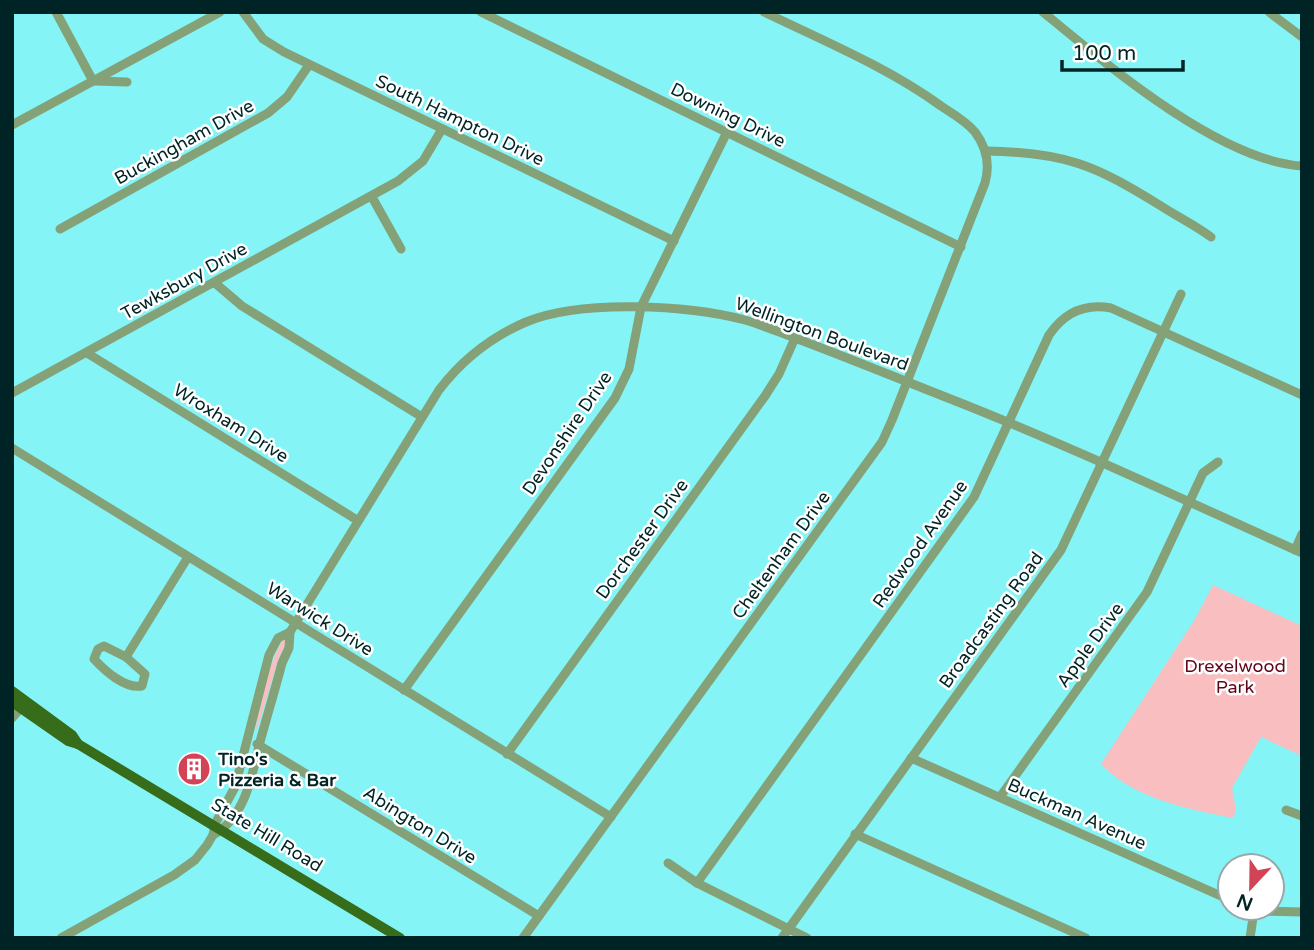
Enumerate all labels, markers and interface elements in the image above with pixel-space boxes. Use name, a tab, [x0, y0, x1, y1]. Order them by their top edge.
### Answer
scale bar	[1062, 28, 1183, 72]
text: 100 m	[1072, 41, 1136, 66]
street label: South Hampton Drive	[372, 70, 548, 170]
street label: Downing Drive	[667, 78, 789, 152]
street label: Buckingham Drive	[110, 95, 258, 189]
street label: Tewksbury Drive	[117, 237, 251, 325]
street label: Wellington Boulevard	[732, 292, 912, 376]
street label: Devonshire Drive	[517, 367, 617, 499]
street label: Wroxham Drive	[169, 379, 293, 467]
street label: Dorchester Drive	[591, 475, 693, 603]
street label: Redwood Avenue	[868, 476, 972, 612]
street label: Cheltenham Drive	[727, 487, 835, 623]
street label: Broadcasting Road	[934, 547, 1048, 693]
street label: Warwick Drive	[263, 577, 377, 661]
street label: Apple Drive	[1052, 598, 1128, 692]
park label: Drexelwood Park	[1184, 655, 1286, 698]
place label: Tino's Pizzeria & Bar	[217, 748, 337, 791]
building icon: Tino's Pizzeria & Bar	[175, 750, 213, 788]
street label: Buckman Avenue	[1004, 774, 1150, 854]
street label: Abington Drive	[359, 781, 481, 869]
street label: State Hill Road	[207, 793, 327, 877]
north arrow	[1216, 852, 1286, 922]
text: N	[1234, 889, 1256, 915]

